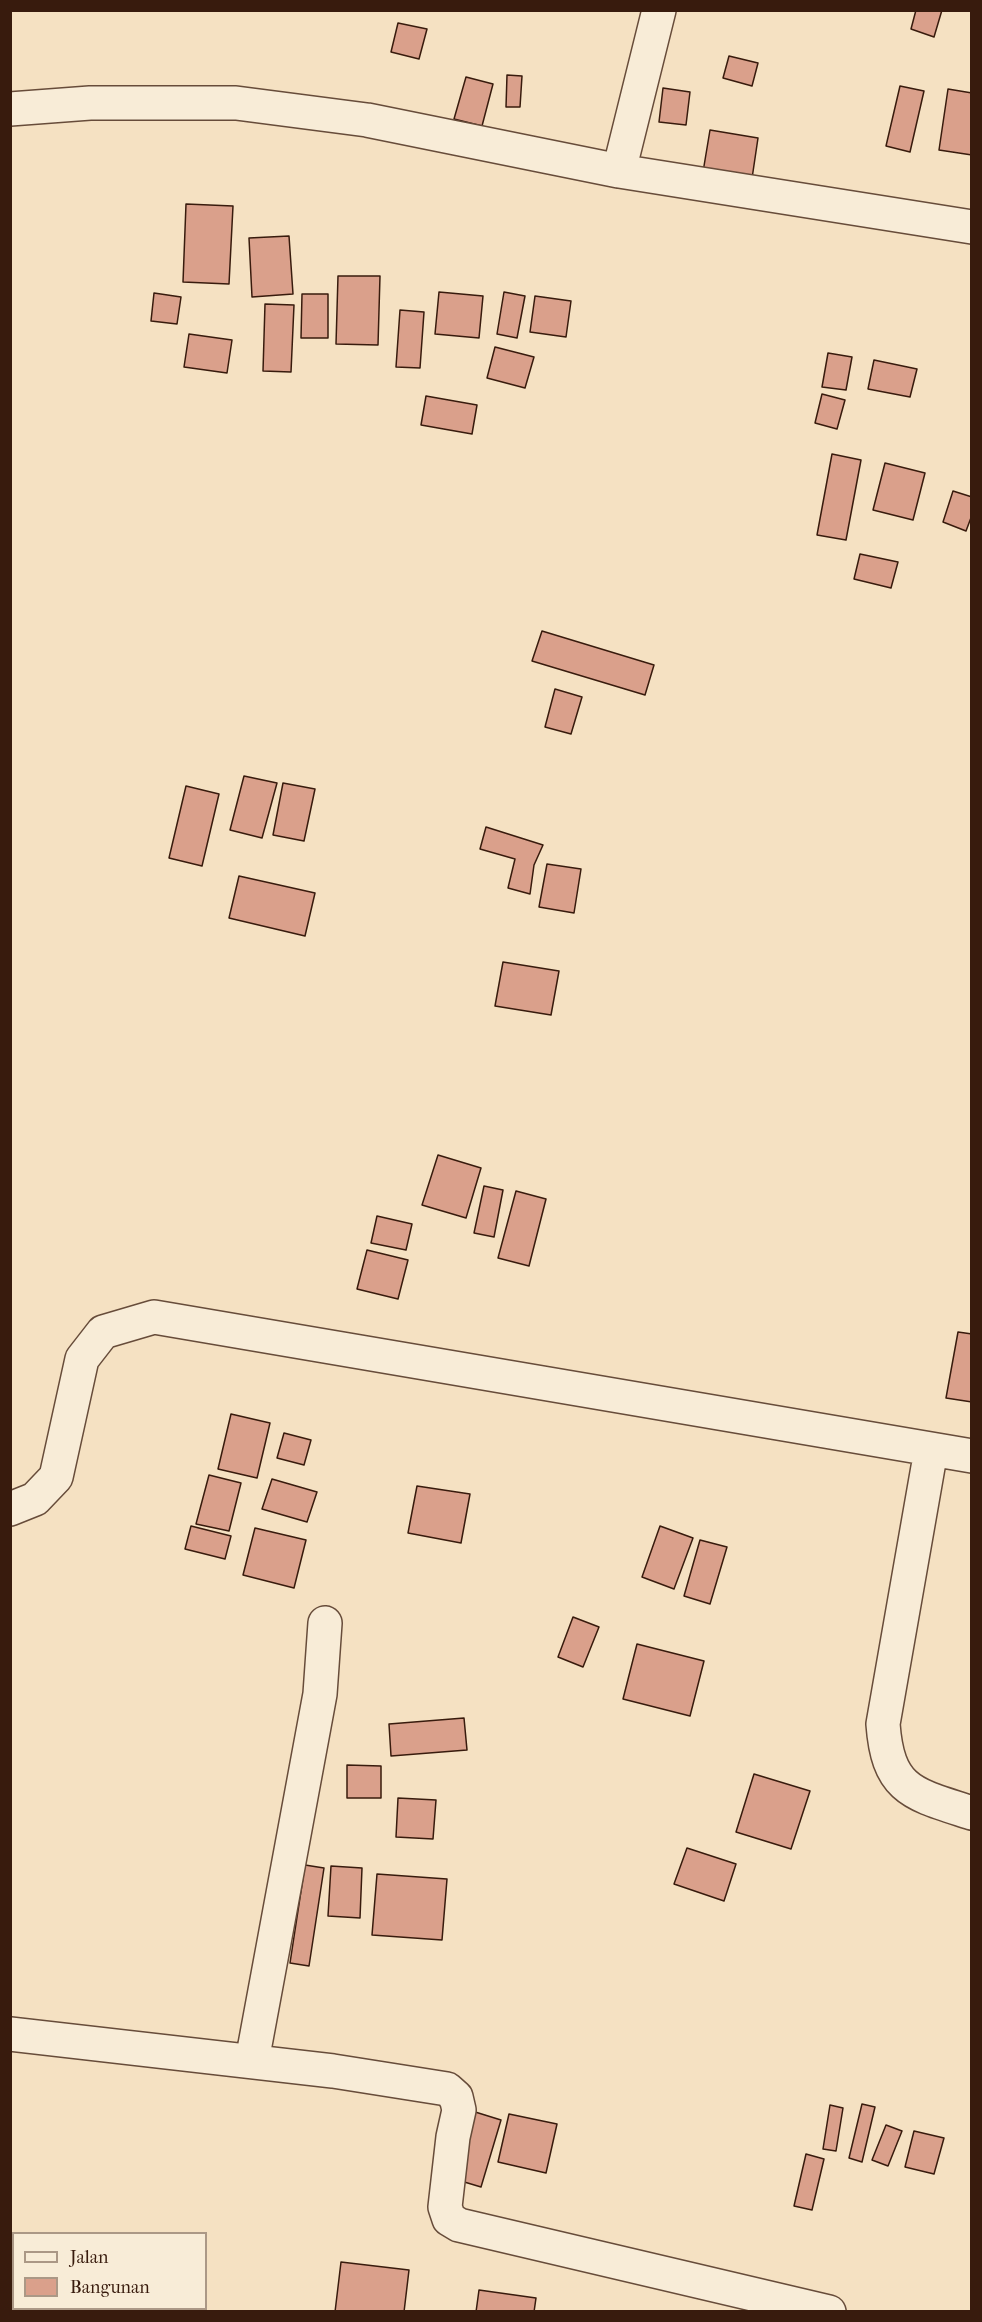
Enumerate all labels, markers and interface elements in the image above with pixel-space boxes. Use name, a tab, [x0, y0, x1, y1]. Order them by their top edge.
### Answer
legend	[12, 2232, 207, 2310]
text: Jalan	[70, 2247, 108, 2268]
text: Bangunan	[70, 2277, 150, 2298]

